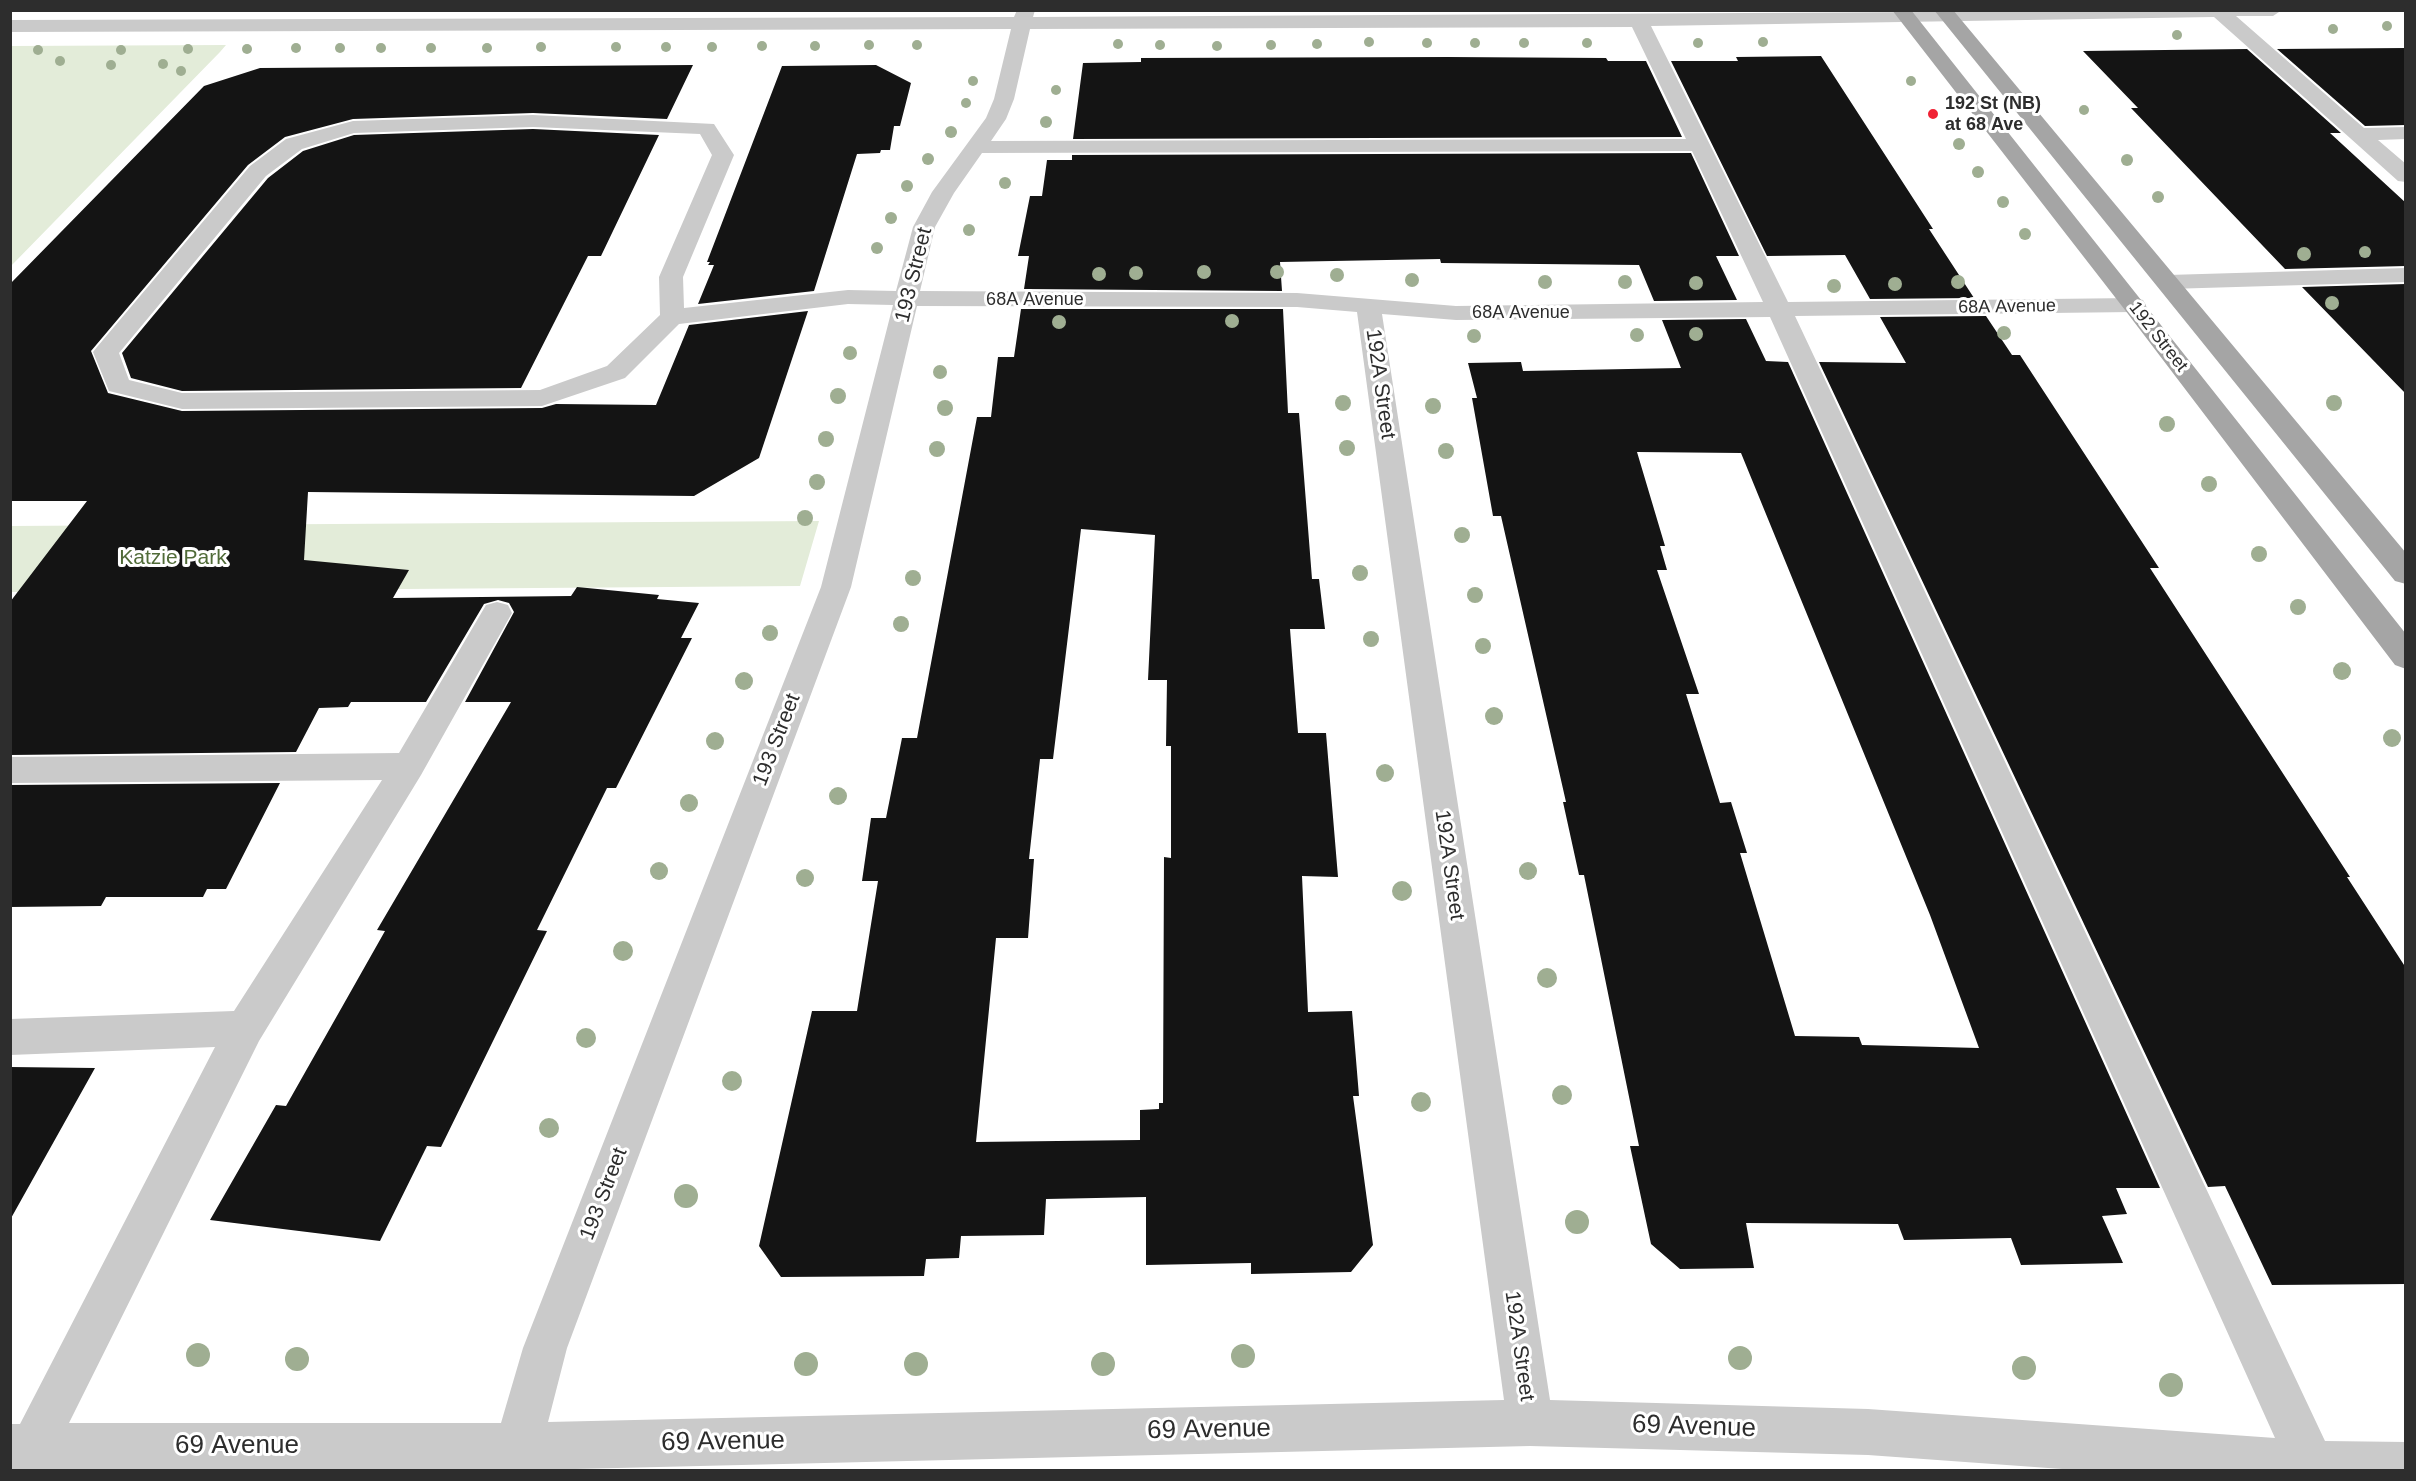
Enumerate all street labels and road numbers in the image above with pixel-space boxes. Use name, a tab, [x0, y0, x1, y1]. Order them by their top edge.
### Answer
street label: 193 Street	[890, 225, 938, 325]
street label: 68A Avenue	[986, 289, 1084, 311]
street label: 68A Avenue	[1958, 295, 2056, 319]
street label: 192 Street	[2124, 298, 2192, 376]
street label: 68A Avenue	[1472, 302, 1570, 324]
street label: 192A Street	[1360, 327, 1400, 441]
street label: 193 Street	[748, 690, 806, 790]
street label: 192A Street	[1429, 808, 1469, 922]
street label: 193 Street	[575, 1144, 633, 1244]
street label: 192A Street	[1499, 1289, 1539, 1403]
street label: 69 Avenue	[1632, 1409, 1756, 1445]
street label: 69 Avenue	[1147, 1413, 1271, 1447]
street label: 69 Avenue	[661, 1425, 785, 1459]
street label: 69 Avenue	[175, 1430, 299, 1462]

